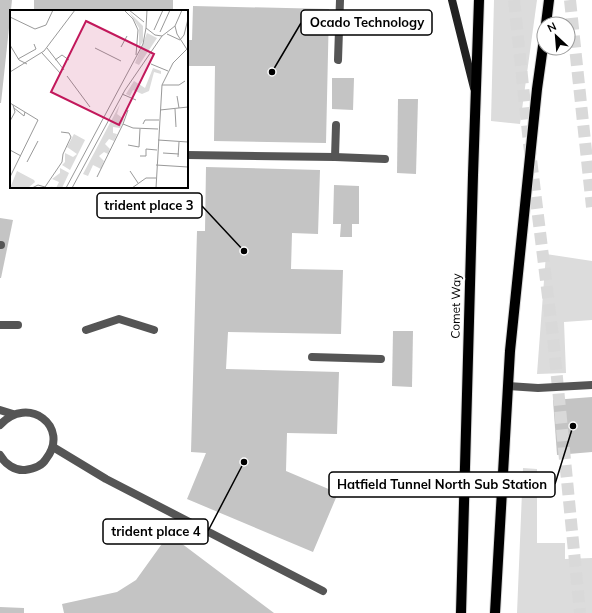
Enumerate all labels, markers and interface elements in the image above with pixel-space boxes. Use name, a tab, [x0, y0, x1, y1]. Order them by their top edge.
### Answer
inset map	[10, 10, 188, 188]
callout: Ocado Technology	[301, 10, 432, 35]
text: Ocado Technology	[310, 14, 425, 31]
north arrow	[536, 16, 576, 56]
text: N	[545, 19, 558, 35]
callout: trident place 3	[97, 193, 202, 218]
text: trident place 3	[104, 197, 194, 213]
street label: Comet Way	[447, 273, 464, 339]
callout: Hatfield Tunnel North Sub Station	[329, 472, 555, 497]
text: Hatfield Tunnel North Sub Station	[337, 476, 547, 492]
callout: trident place 4	[103, 519, 208, 544]
text: trident place 4	[111, 523, 201, 539]

